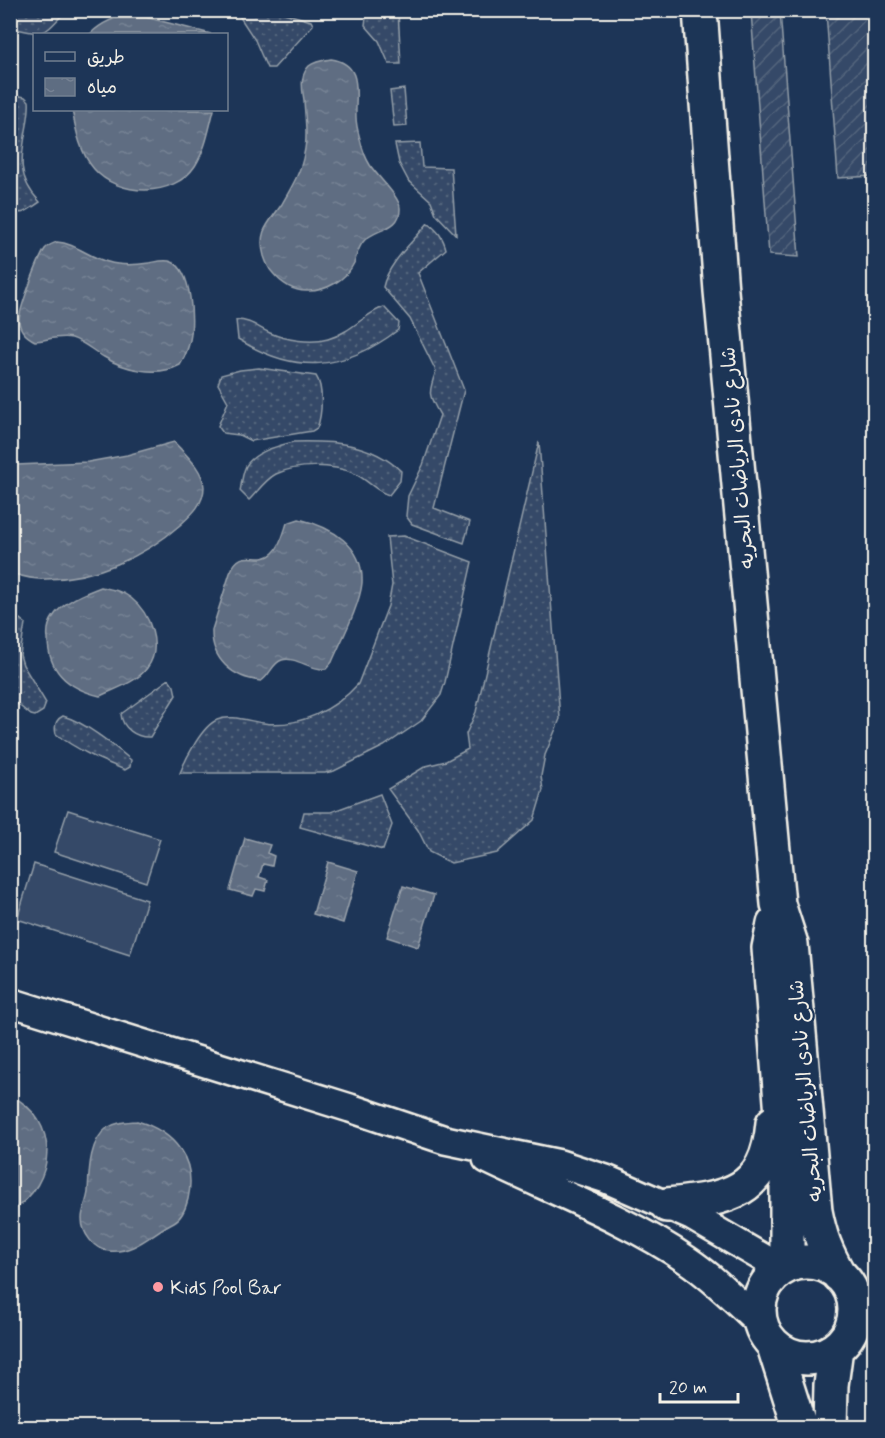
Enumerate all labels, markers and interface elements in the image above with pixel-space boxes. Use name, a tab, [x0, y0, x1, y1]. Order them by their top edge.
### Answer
legend	[33, 33, 228, 111]
text: طريق	[87, 46, 125, 70]
text: مياه	[87, 76, 117, 100]
street label: شارع نادى الرياضات البحريه	[715, 346, 762, 570]
street label: شارع نادى الرياضات البحريه	[783, 979, 830, 1203]
place label: Kids Pool Bar	[170, 1275, 282, 1302]
marker: Kids Pool Bar	[151, 1280, 165, 1294]
scale bar	[660, 1366, 738, 1404]
text: 20 m	[669, 1376, 707, 1400]

